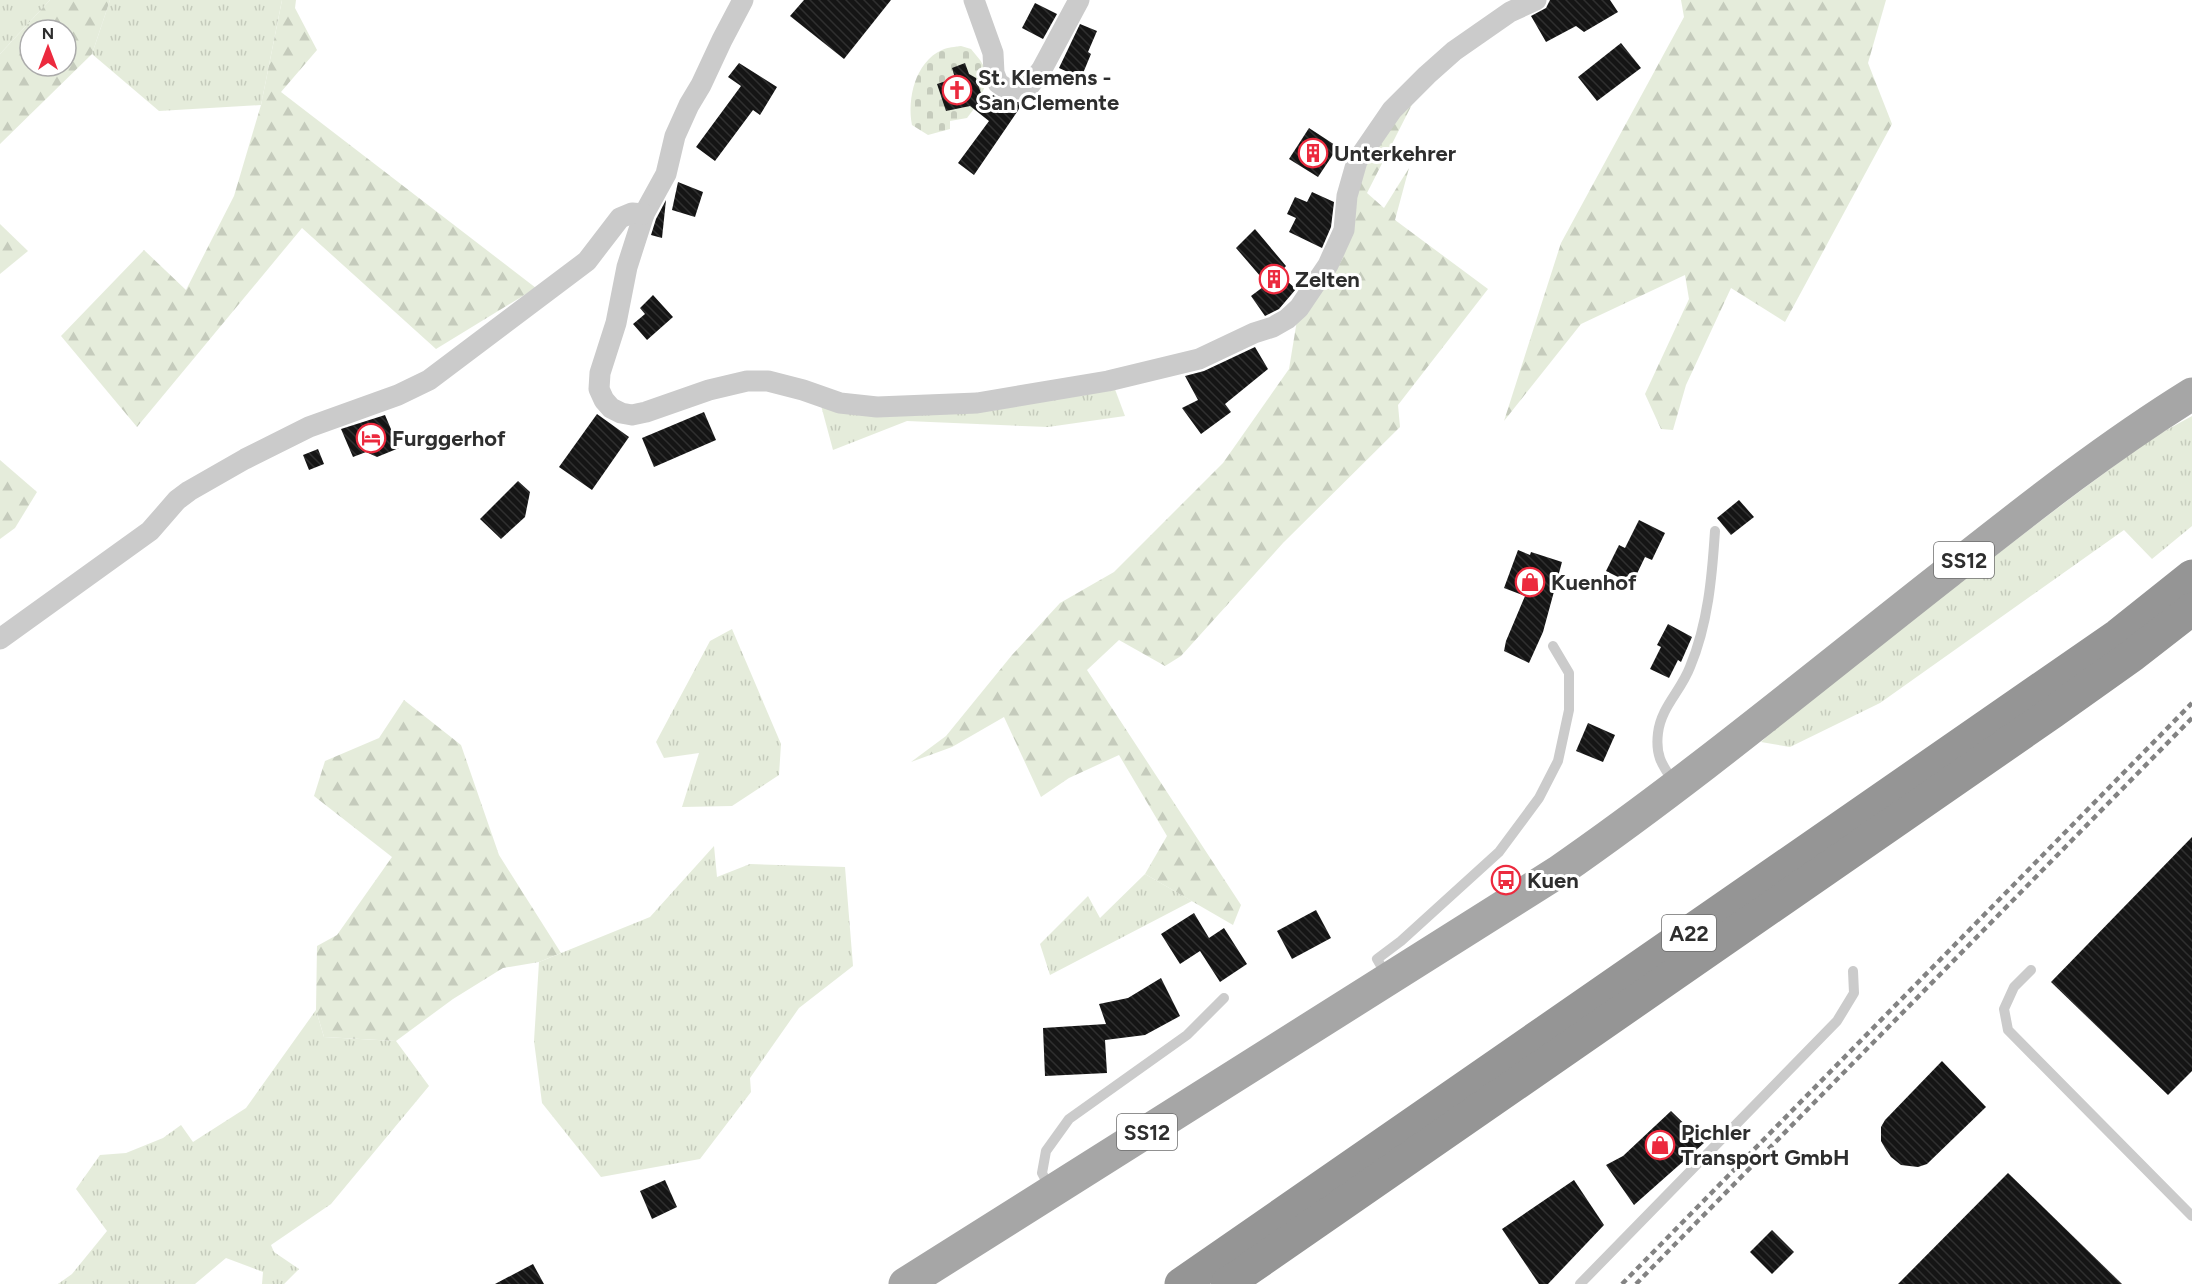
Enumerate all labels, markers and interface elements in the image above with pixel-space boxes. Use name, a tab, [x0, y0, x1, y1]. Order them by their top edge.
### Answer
north arrow	[18, 18, 78, 78]
text: N	[42, 24, 54, 43]
place label: St. Klemens - San Clemente	[978, 64, 1119, 116]
church icon: St. Klemens - San Clemente	[941, 74, 973, 106]
building icon: Unterkehrer	[1297, 137, 1329, 169]
place label: Unterkehrer	[1334, 140, 1457, 167]
building icon: Zelten	[1258, 263, 1290, 295]
place label: Zelten	[1295, 266, 1360, 293]
hotel icon: Furggerhof	[355, 422, 387, 454]
place label: Furggerhof	[392, 425, 506, 452]
road number: SS12	[1934, 542, 1994, 578]
shop icon: Kuenhof	[1514, 566, 1546, 598]
place label: Kuenhof	[1551, 569, 1637, 596]
bus stop icon: Kuen	[1490, 864, 1522, 896]
place label: Kuen	[1527, 867, 1579, 894]
road number: A22	[1662, 915, 1716, 951]
road number: SS12	[1117, 1114, 1177, 1150]
place label: Pichler Transport GmbH	[1681, 1119, 1849, 1171]
shop icon: Pichler Transport GmbH	[1644, 1129, 1676, 1161]

